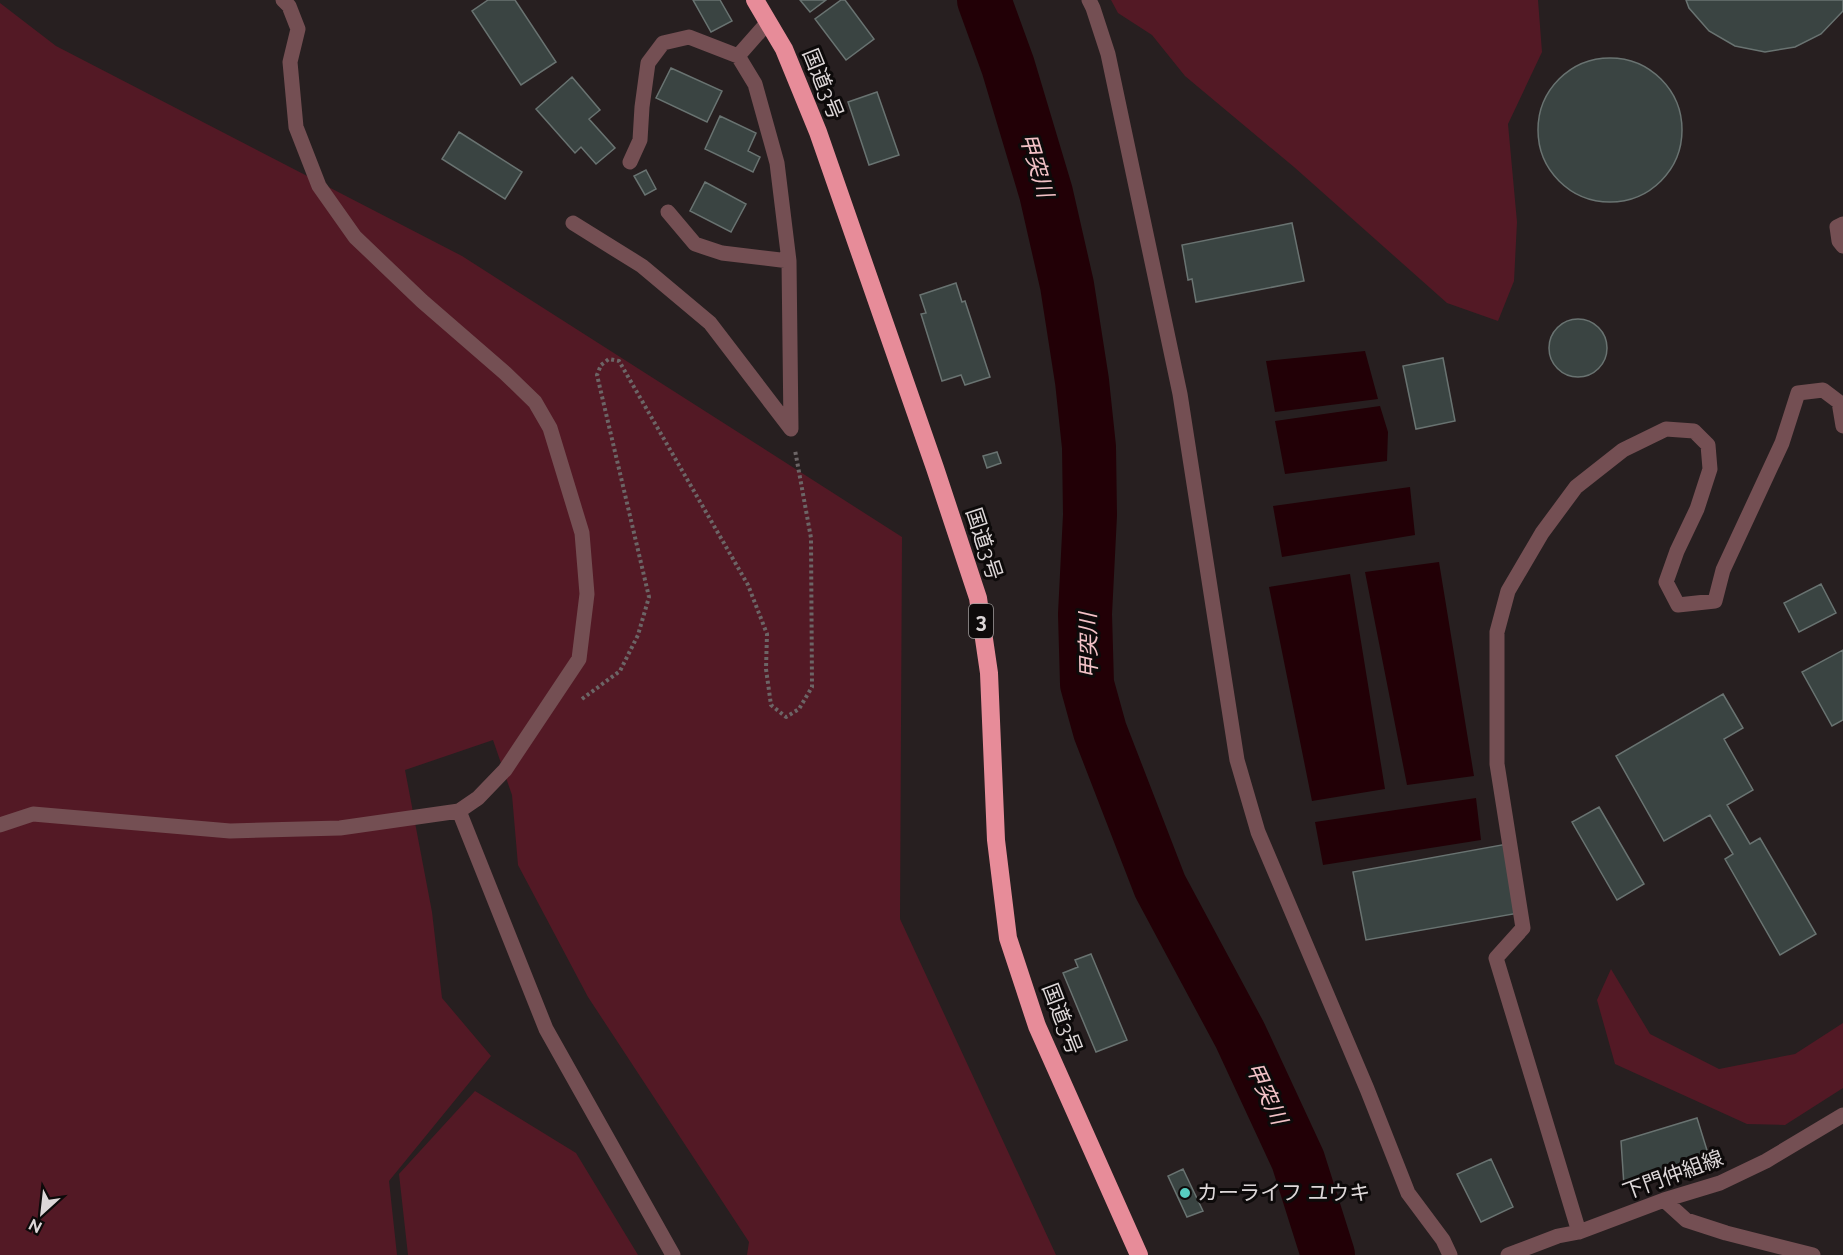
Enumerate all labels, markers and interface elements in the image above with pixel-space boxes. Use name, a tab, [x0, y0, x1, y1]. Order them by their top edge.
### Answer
street label: 国道3号	[798, 45, 849, 123]
water label: 甲突川	[1015, 130, 1060, 202]
street label: 国道3号	[961, 505, 1008, 583]
road number: 3	[969, 604, 993, 638]
water label: 甲突川	[1074, 611, 1102, 679]
street label: 国道3号	[1037, 980, 1087, 1058]
water label: 甲突川	[1241, 1058, 1294, 1130]
street label: 下門仲組線	[1619, 1145, 1726, 1204]
place label: カーライフ ユウキ	[1197, 1180, 1370, 1205]
north arrow	[12, 1183, 72, 1243]
marker: カーライフ ユウキ	[1178, 1186, 1192, 1200]
text: N	[26, 1215, 45, 1237]

